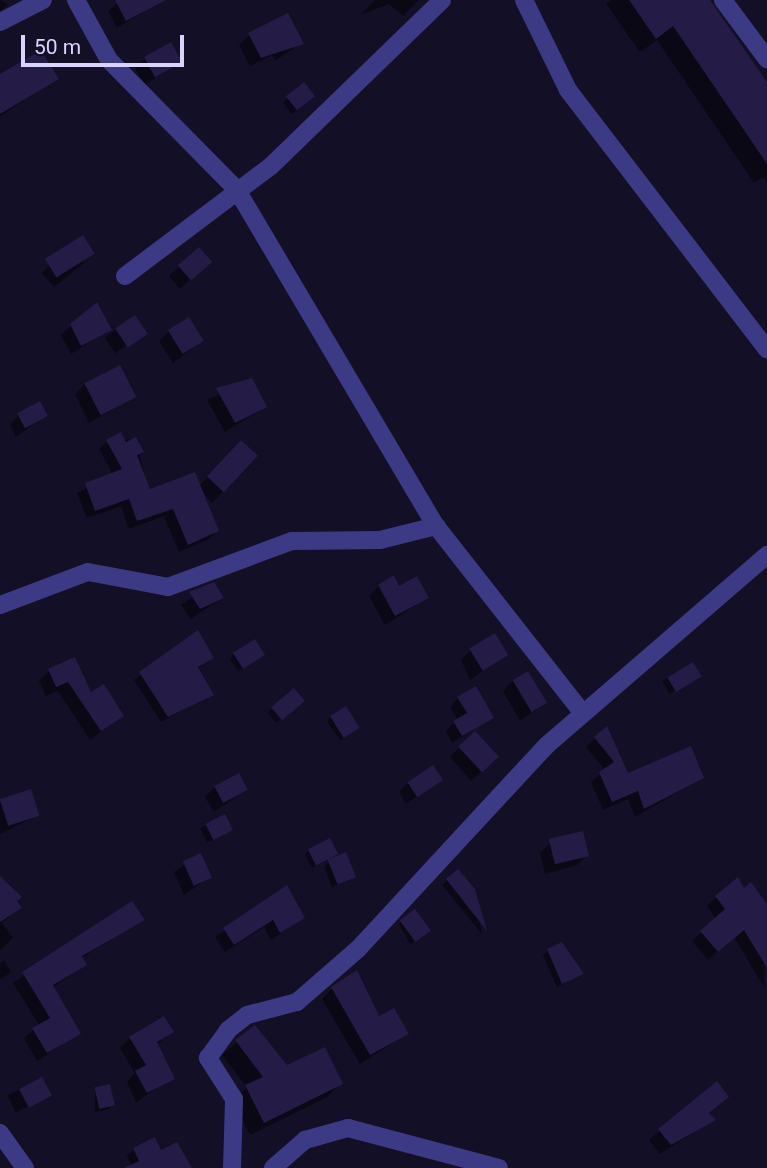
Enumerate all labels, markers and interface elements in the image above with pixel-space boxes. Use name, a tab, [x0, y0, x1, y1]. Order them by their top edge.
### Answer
scale bar	[24, 21, 187, 65]
text: 50 m	[34, 35, 81, 59]

